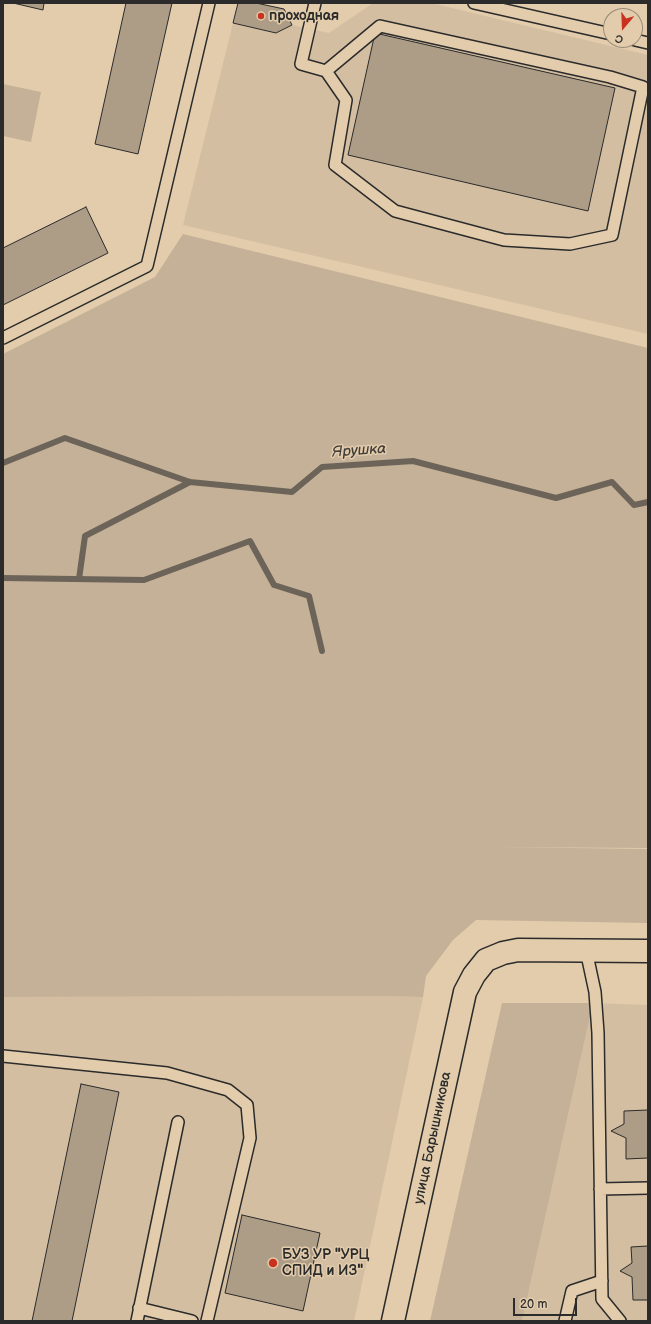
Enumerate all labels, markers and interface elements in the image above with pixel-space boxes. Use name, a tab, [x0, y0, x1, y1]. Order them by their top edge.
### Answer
place label: проходная	[269, 8, 339, 24]
north arrow	[603, 8, 643, 48]
marker: проходная	[256, 11, 266, 21]
text: С	[614, 31, 625, 46]
water label: Ярушка	[331, 440, 387, 462]
street label: улица Барышникова	[411, 1070, 455, 1206]
place label: БУЗ УР "УРЦ СПИД и ИЗ"	[282, 1247, 369, 1280]
marker: БУЗ УР "УРЦ СПИД и ИЗ"	[267, 1257, 279, 1269]
scale bar	[515, 1290, 579, 1316]
text: 20 m	[520, 1297, 547, 1312]

